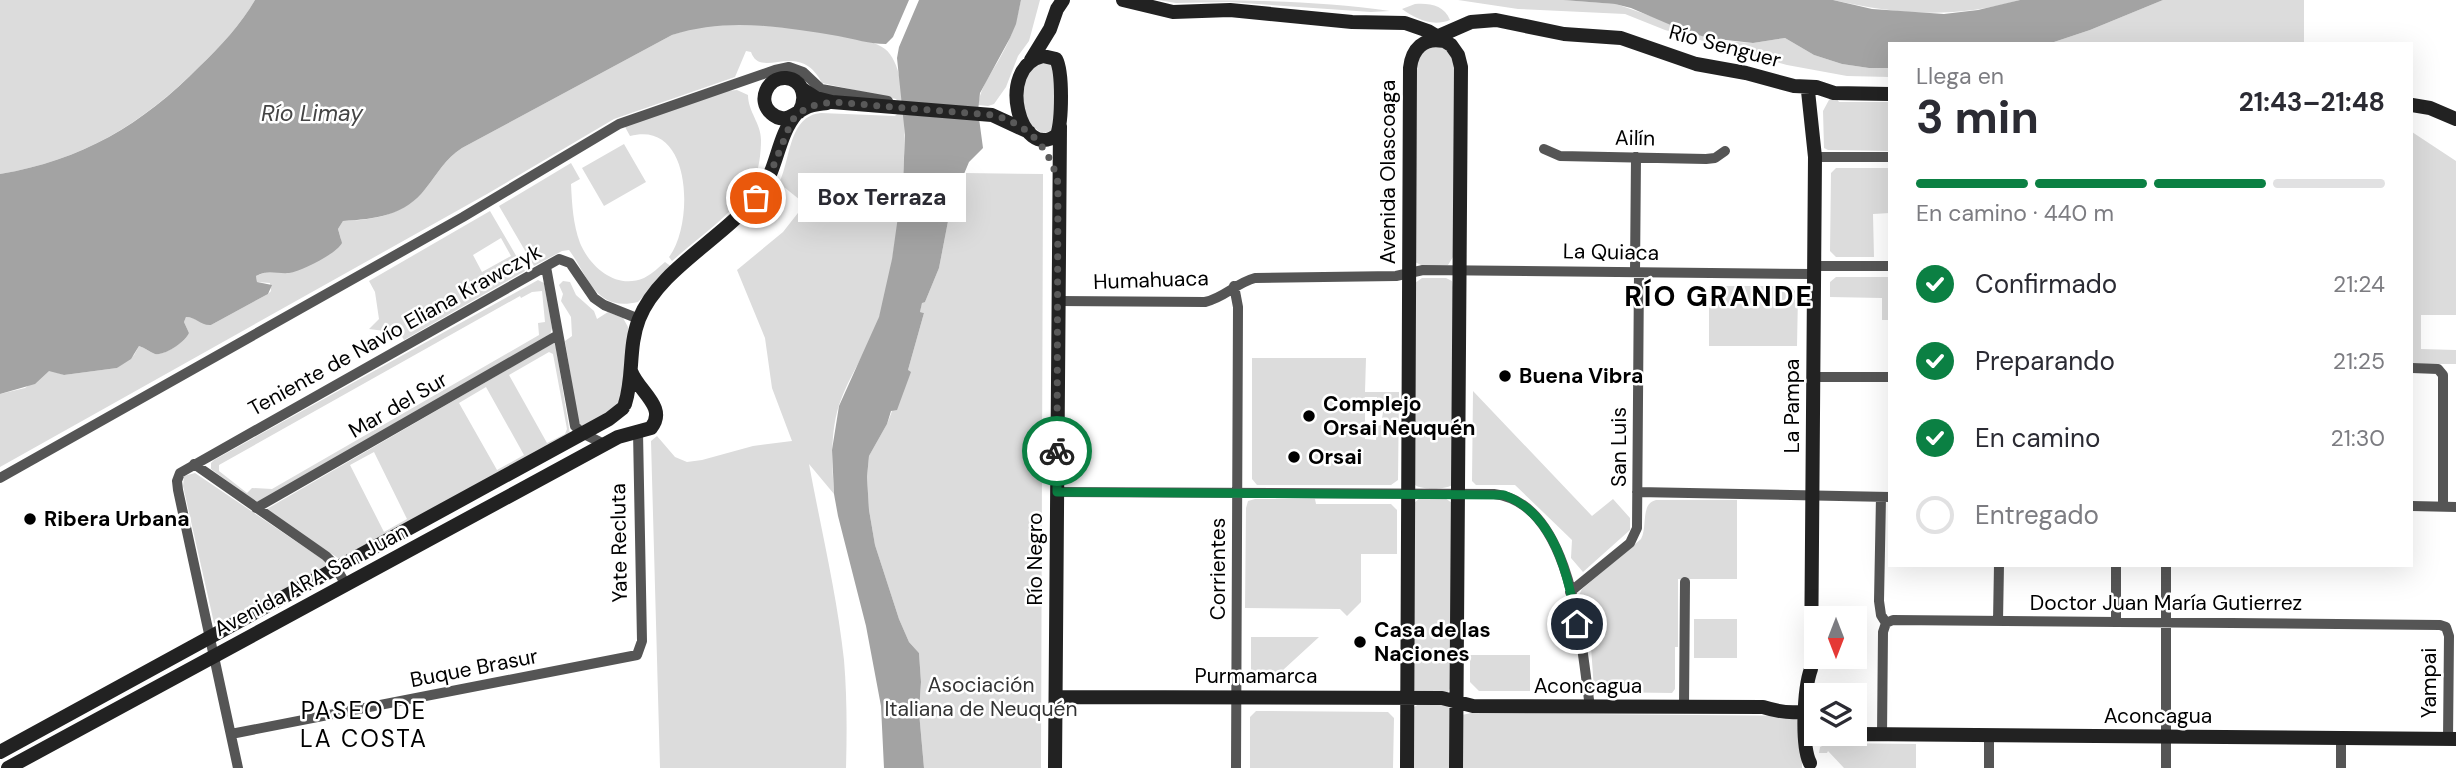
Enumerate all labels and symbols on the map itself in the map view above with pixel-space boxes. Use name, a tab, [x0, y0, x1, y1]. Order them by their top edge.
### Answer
street label: Río Senguer	[1666, 18, 1784, 74]
street label: Avenida Olascoaga	[1374, 80, 1402, 264]
water label: Río Limay	[261, 98, 364, 128]
street label: Ailín	[1615, 124, 1655, 152]
pin	[726, 168, 786, 228]
callout: Box Terraza	[798, 174, 966, 222]
street label: Teniente de Navío Eliana Krawczyk	[243, 237, 547, 423]
street label: La Quiaca	[1563, 237, 1659, 267]
street label: Humahuaca	[1093, 264, 1209, 296]
district label: RÍO GRANDE	[1624, 278, 1814, 315]
street label: La Pampa	[1778, 359, 1806, 453]
place label: Buena Vibra	[1519, 362, 1643, 390]
street label: Mar del Sur	[343, 365, 453, 445]
marker: Buena Vibra	[1497, 368, 1513, 384]
place label: Complejo Orsai Neuquén	[1323, 390, 1475, 442]
street label: San Luis	[1605, 407, 1633, 487]
marker: Complejo Orsai Neuquén	[1301, 408, 1317, 424]
courier	[1022, 416, 1092, 486]
place label: Orsai	[1308, 443, 1362, 471]
marker: Orsai	[1286, 449, 1302, 465]
street label: Yate Recluta	[604, 483, 634, 603]
place label: Ribera Urbana	[44, 505, 190, 533]
marker: Ribera Urbana	[22, 511, 38, 527]
street label: Río Negro	[1021, 512, 1049, 606]
street label: Avenida ARA San Juan	[209, 517, 413, 643]
street label: Corrientes	[1204, 518, 1232, 620]
street label: Doctor Juan María Gutierrez	[2030, 589, 2302, 617]
pin	[1547, 594, 1607, 654]
north arrow	[1804, 606, 1867, 668]
place label: Casa de las Naciones	[1374, 616, 1491, 668]
marker: Casa de las Naciones	[1352, 634, 1368, 650]
street label: Buque Brasur	[408, 642, 541, 694]
street label: Yampai	[2415, 648, 2443, 718]
street label: Purmamarca	[1194, 662, 1318, 690]
park label: Asociación Italiana de Neuquén	[884, 671, 1078, 723]
street label: Aconcagua	[1534, 672, 1642, 700]
district label: PASEO DE LA COSTA	[300, 695, 428, 754]
street label: Aconcagua	[2104, 702, 2212, 730]

